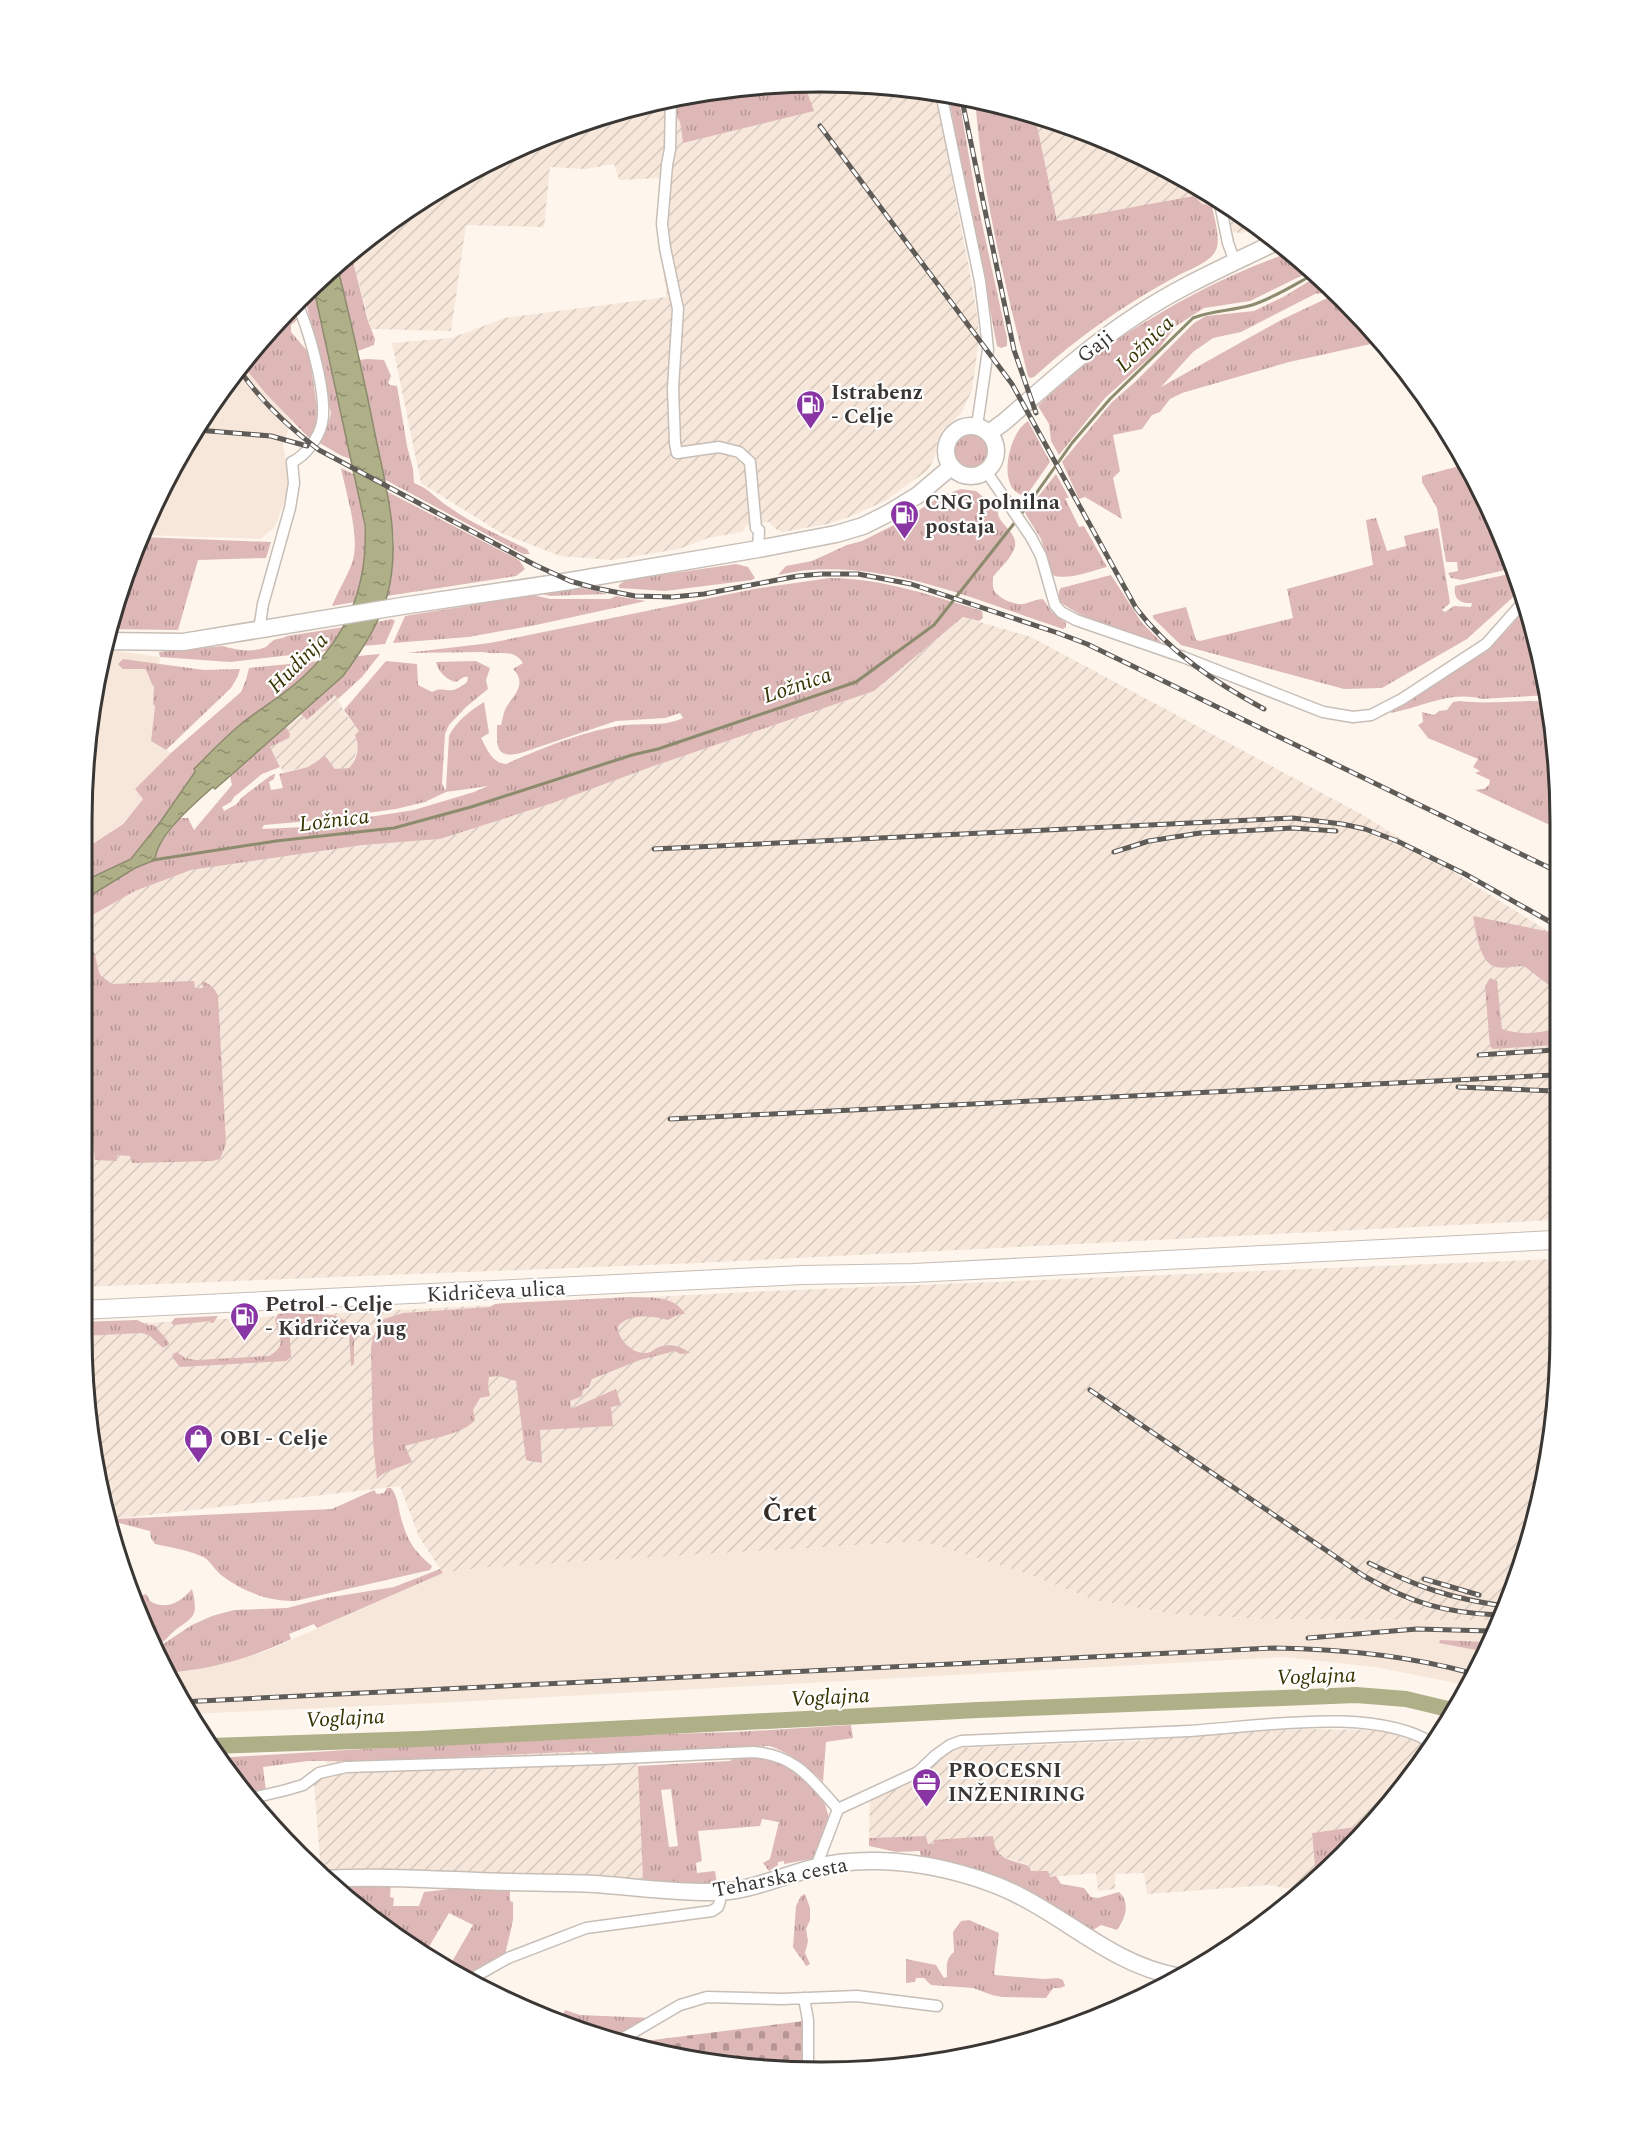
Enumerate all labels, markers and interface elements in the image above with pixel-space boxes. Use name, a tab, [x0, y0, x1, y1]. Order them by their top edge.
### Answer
water label: Ložnica	[1108, 308, 1182, 381]
street label: Gaji	[1070, 322, 1121, 372]
place label: Istrabenz - Celje	[831, 377, 923, 433]
fuel station icon: Istrabenz - Celje	[794, 388, 826, 430]
place label: CNG polnilna postaja	[925, 487, 1060, 543]
fuel station icon: CNG polnilna postaja	[888, 498, 920, 540]
water label: Hudinja	[260, 625, 336, 701]
water label: Ložnica	[759, 658, 836, 713]
water label: Ložnica	[297, 800, 371, 841]
street label: Kidričeva ulica	[426, 1272, 567, 1312]
place label: Petrol - Celje - Kidričeva jug	[265, 1289, 407, 1345]
fuel station icon: Petrol - Celje - Kidričeva jug	[228, 1300, 260, 1342]
shop icon: OBI - Celje	[183, 1422, 215, 1464]
place label: OBI - Celje	[220, 1423, 328, 1455]
district label: Čret	[763, 1492, 817, 1534]
water label: Voglajna	[1276, 1659, 1356, 1694]
water label: Voglajna	[789, 1679, 871, 1716]
water label: Voglajna	[304, 1700, 386, 1737]
place label: PROCESNI INŽENIRING	[948, 1755, 1085, 1811]
office icon: PROCESNI INŽENIRING	[911, 1766, 943, 1808]
street label: Teharska cesta	[710, 1849, 851, 1907]

